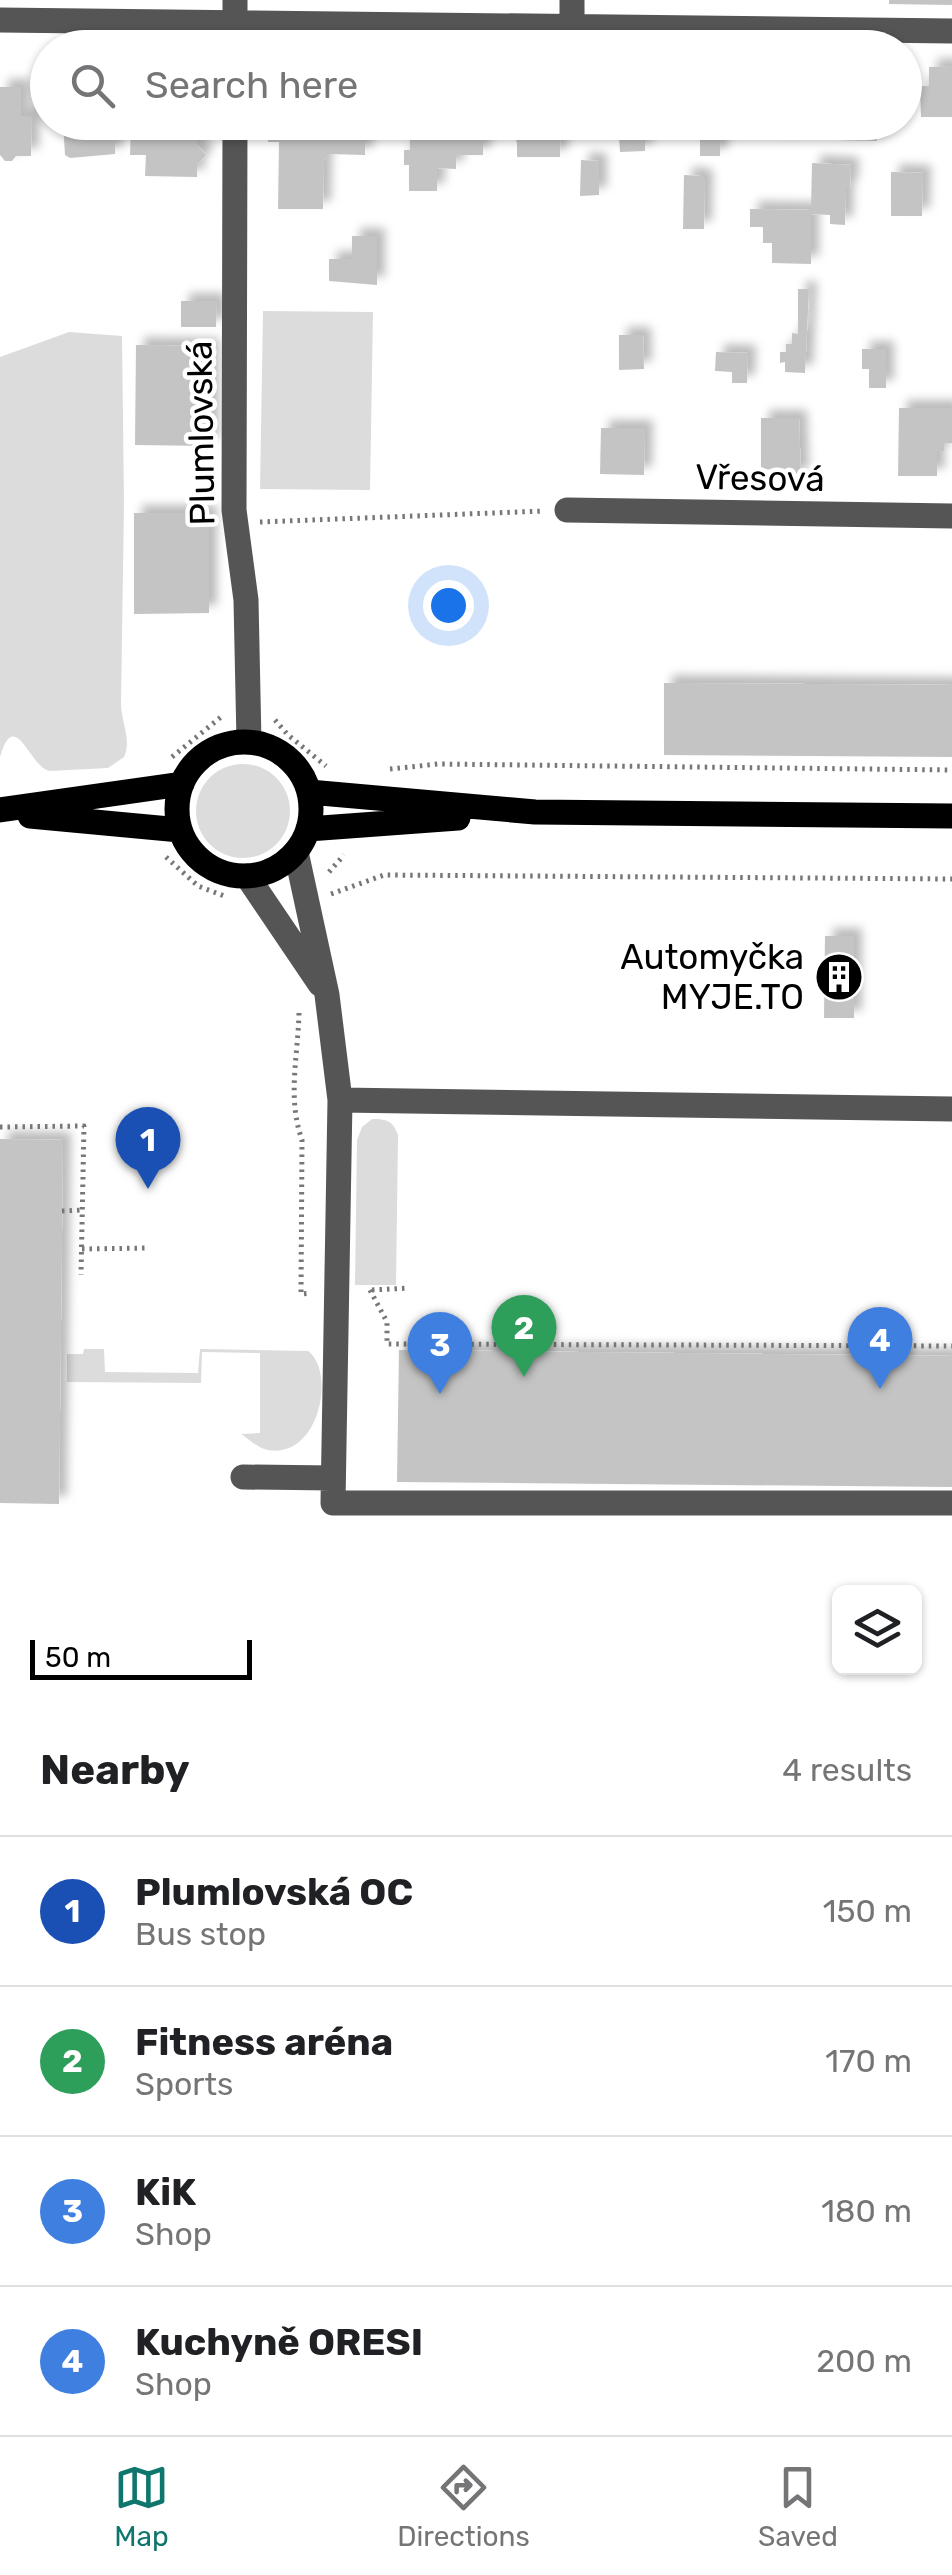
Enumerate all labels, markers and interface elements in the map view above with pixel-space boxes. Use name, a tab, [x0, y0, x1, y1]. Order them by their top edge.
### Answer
search box	[30, 30, 922, 140]
icon: search	[65, 58, 120, 113]
text: Search here	[145, 62, 358, 108]
street label: Plumlovská	[178, 340, 224, 526]
street label: Vřesová	[695, 456, 825, 500]
your location	[423, 580, 474, 631]
place label: Automyčka MYJE.TO	[620, 936, 804, 1018]
building icon: Automyčka MYJE.TO	[813, 951, 865, 1003]
pin: 1	[116, 1106, 180, 1189]
pin: 2	[492, 1294, 556, 1377]
pin: 4	[848, 1306, 912, 1389]
pin: 3	[408, 1312, 472, 1394]
map controls	[832, 1585, 922, 1675]
button: layers	[832, 1585, 922, 1675]
scale bar	[30, 1635, 252, 1680]
text: 50 m	[45, 1641, 111, 1674]
text: Nearby	[40, 1745, 190, 1795]
text: 4 results	[782, 1751, 912, 1789]
text: Plumlovská OC	[135, 1869, 413, 1915]
text: 1	[65, 1892, 80, 1930]
text: 150 m	[823, 1892, 912, 1930]
text: Bus stop	[135, 1915, 266, 1953]
text: Fitness aréna	[135, 2019, 393, 2065]
text: 2	[62, 2042, 83, 2080]
text: 170 m	[825, 2042, 912, 2080]
text: Sports	[135, 2065, 233, 2103]
text: KiK	[135, 2169, 196, 2215]
text: 3	[62, 2192, 83, 2230]
text: 180 m	[821, 2192, 912, 2230]
text: Shop	[135, 2215, 212, 2253]
text: Kuchyně ORESI	[135, 2319, 423, 2365]
text: 4	[62, 2342, 83, 2380]
text: 200 m	[816, 2342, 912, 2380]
text: Shop	[135, 2365, 212, 2403]
tab: Map	[114, 2460, 169, 2553]
tab: Directions	[397, 2460, 530, 2553]
tab: Saved	[758, 2460, 838, 2553]

